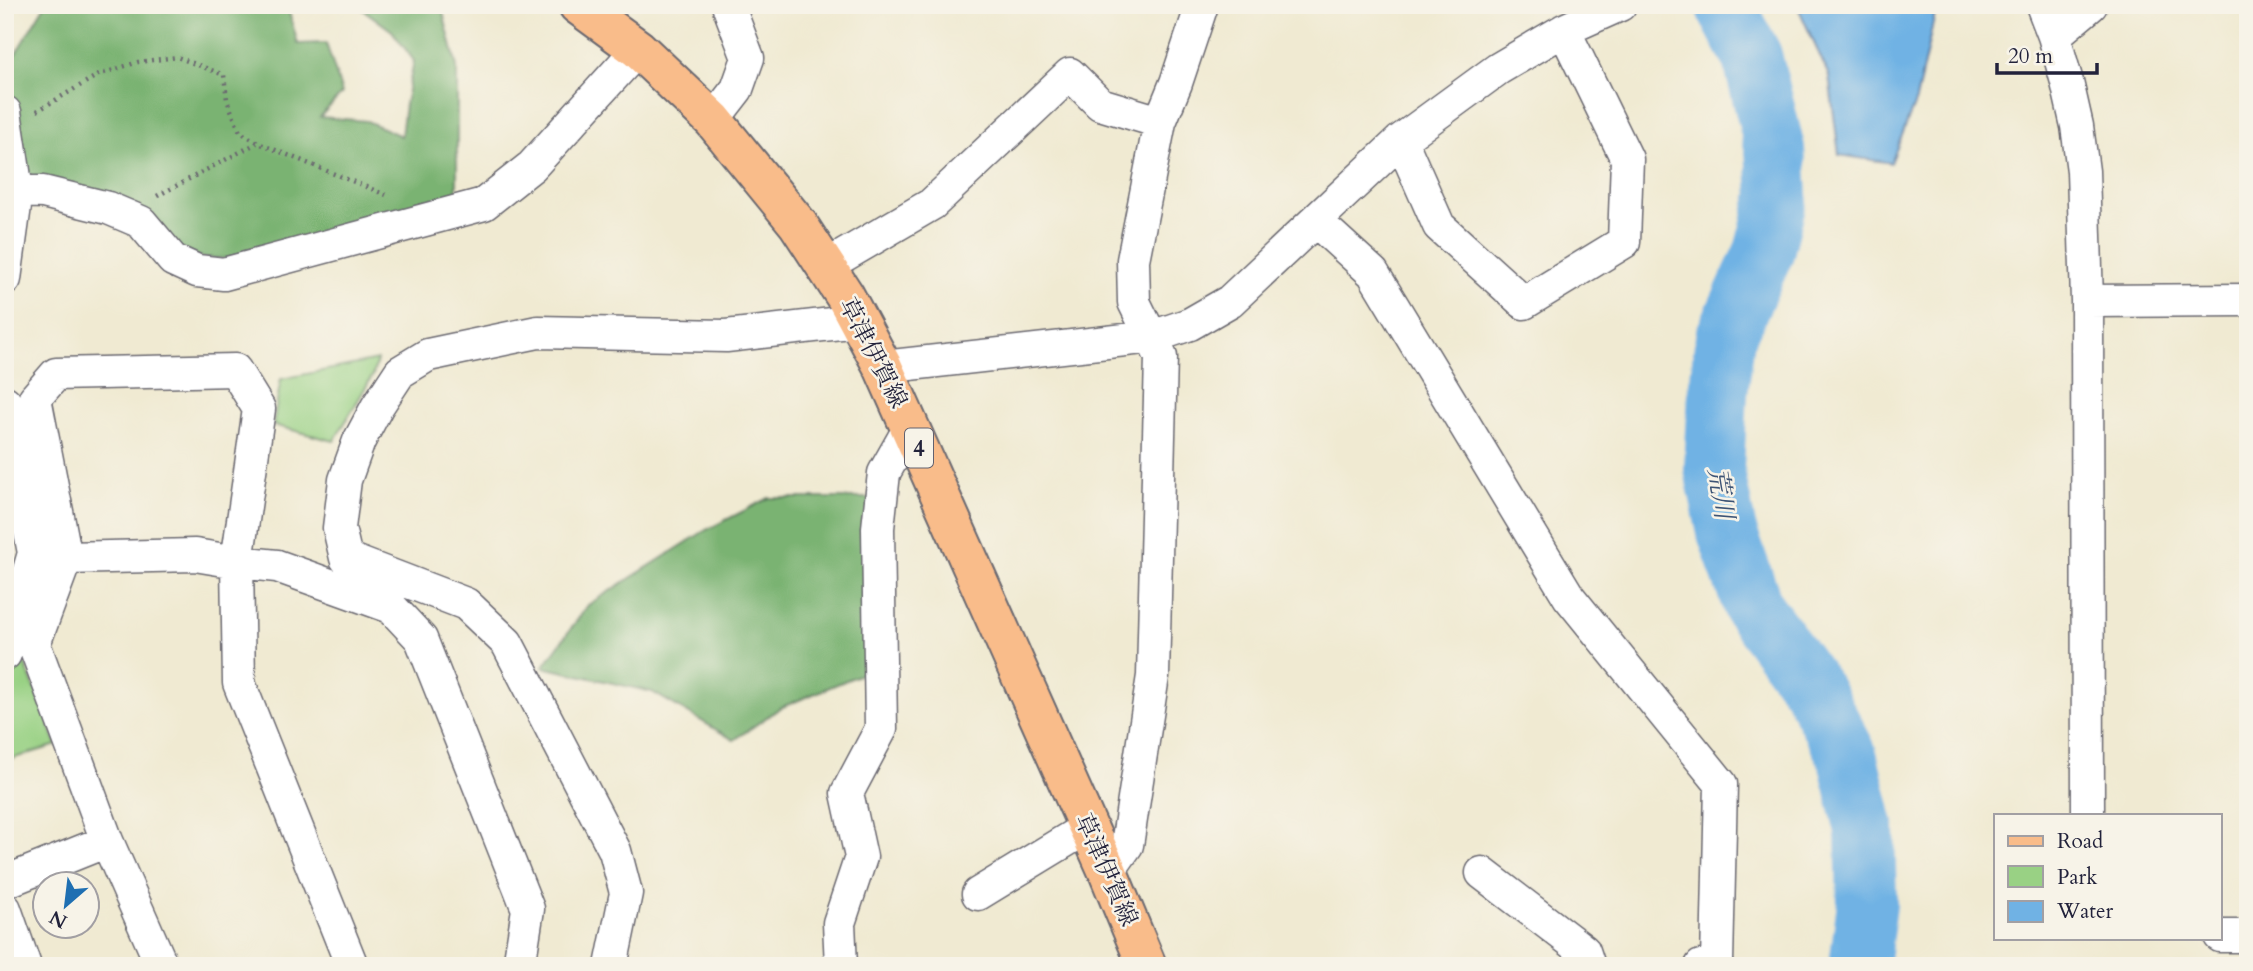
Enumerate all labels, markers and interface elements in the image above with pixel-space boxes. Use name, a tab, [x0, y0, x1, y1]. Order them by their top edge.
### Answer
scale bar	[1997, 32, 2097, 76]
text: 20 m	[2008, 42, 2053, 71]
street label: 草津伊賀線	[831, 292, 915, 414]
road number: 4	[905, 428, 933, 468]
water label: 荒川	[1700, 465, 1743, 524]
street label: 草津伊賀線	[1067, 808, 1145, 932]
legend	[1994, 814, 2222, 940]
text: Road	[2057, 827, 2103, 856]
text: Park	[2057, 863, 2098, 892]
north arrow	[32, 870, 102, 940]
text: Water	[2056, 897, 2113, 926]
text: N	[45, 904, 72, 934]

